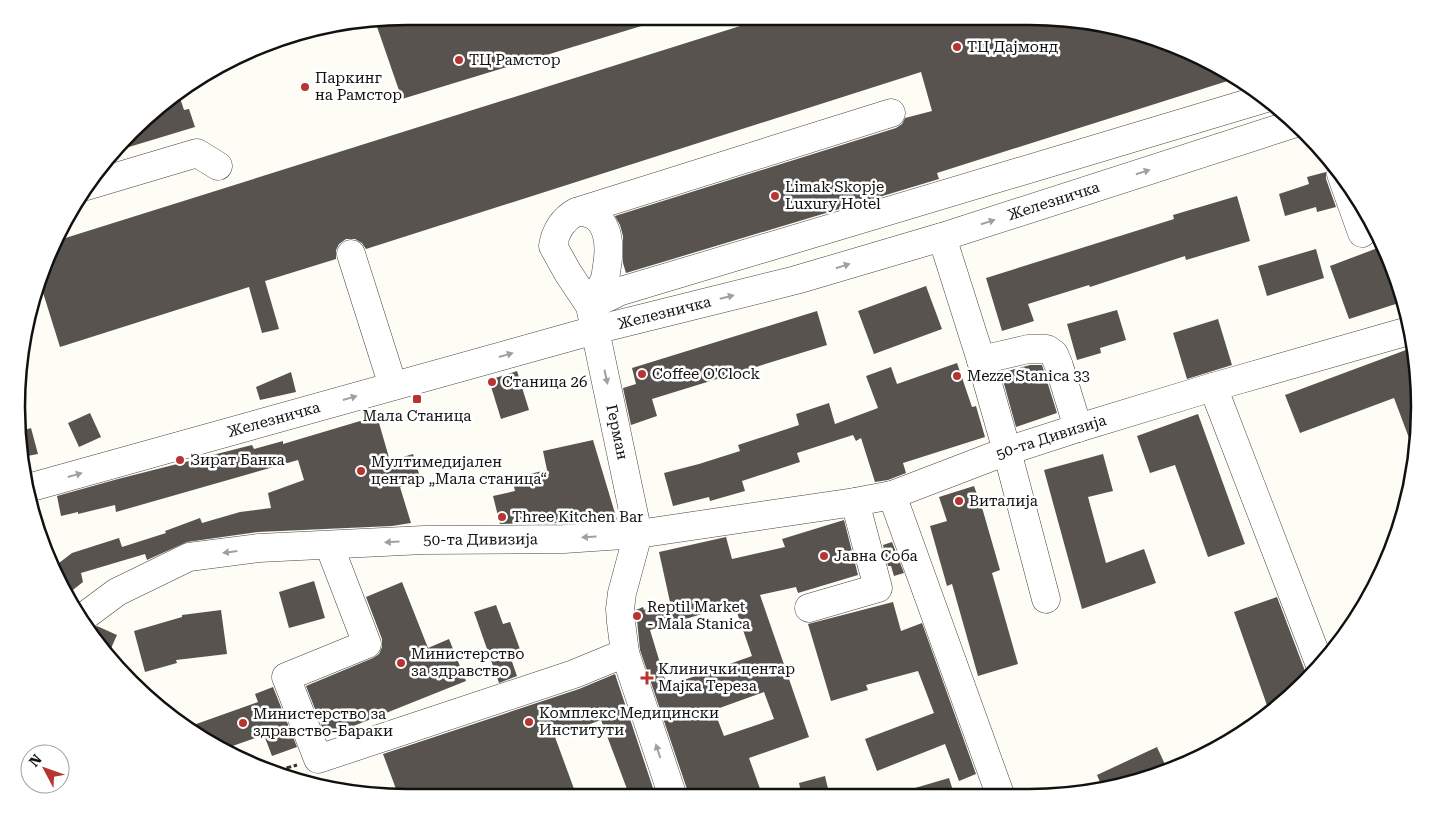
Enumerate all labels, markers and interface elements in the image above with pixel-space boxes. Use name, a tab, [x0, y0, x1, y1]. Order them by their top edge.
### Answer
place label: ТЦ Дајмонд	[967, 38, 1059, 56]
marker: ТЦ Дајмонд	[951, 41, 963, 53]
place label: ТЦ Рамстор	[469, 51, 561, 69]
marker: ТЦ Рамстор	[453, 54, 465, 66]
place label: Паркинг на Рамстор	[315, 69, 402, 104]
marker: Паркинг на Рамстор	[299, 81, 311, 93]
one-way arrow	[1136, 168, 1151, 176]
place label: Limak Skopje Luxury Hotel	[785, 178, 884, 213]
street label: Железничка	[1005, 178, 1102, 224]
marker: Limak Skopje Luxury Hotel	[769, 190, 781, 202]
one-way arrow	[981, 217, 996, 225]
one-way arrow	[836, 262, 851, 270]
street label: Железничка	[616, 292, 713, 333]
one-way arrow	[720, 293, 735, 301]
one-way arrow	[499, 350, 514, 358]
place label: Coffee O'Clock	[652, 365, 760, 383]
place label: Mezze Stanica 33	[967, 367, 1090, 385]
marker: Coffee O'Clock	[636, 368, 648, 380]
one-way arrow	[602, 370, 610, 386]
marker: Mezze Stanica 33	[951, 370, 963, 382]
place label: Станица 26	[502, 373, 587, 391]
marker: Станица 26	[486, 376, 498, 388]
marker: Мала Станица	[411, 393, 423, 405]
one-way arrow	[342, 394, 357, 402]
street label: Железничка	[225, 398, 322, 441]
street label: Герман	[602, 403, 632, 461]
place label: Мала Станица	[363, 407, 471, 425]
street label: 50-та Дивизија	[993, 411, 1108, 463]
place label: Зират Банка	[190, 451, 285, 469]
place label: Мултимедијален центар „Мала станица“	[371, 453, 548, 488]
marker: Зират Банка	[174, 454, 186, 466]
marker: Мултимедијален центар „Мала станица“	[355, 465, 367, 477]
one-way arrow	[68, 471, 83, 479]
place label: Виталија	[969, 492, 1038, 510]
marker: Виталија	[953, 495, 965, 507]
place label: Three Kitchen Bar	[512, 508, 643, 526]
marker: Three Kitchen Bar	[496, 511, 508, 523]
street label: 50-та Дивизија	[423, 530, 538, 549]
one-way arrow	[581, 534, 597, 542]
one-way arrow	[383, 538, 399, 546]
place label: Јавна Соба	[834, 547, 918, 565]
one-way arrow	[221, 548, 237, 556]
marker: Јавна Соба	[818, 550, 830, 562]
place label: Reptil Market - Mala Stanica	[647, 598, 750, 633]
marker: Reptil Market - Mala Stanica	[631, 610, 643, 622]
place label: Министерство за здравство	[411, 645, 525, 680]
marker: Министерство за здравство	[395, 657, 407, 669]
place label: Клинички центар Мајка Тереза	[658, 660, 795, 695]
marker: Клинички центар Мајка Тереза	[640, 671, 654, 685]
place label: Комплекс Медицински Институти	[539, 704, 719, 739]
place label: Министерство за здравство-Бараки	[253, 705, 393, 740]
marker: Комплекс Медицински Институти	[523, 716, 535, 728]
marker: Министерство за здравство-Бараки	[237, 717, 249, 729]
one-way arrow	[653, 743, 661, 758]
north arrow	[20, 744, 70, 794]
text: N	[26, 751, 45, 770]

